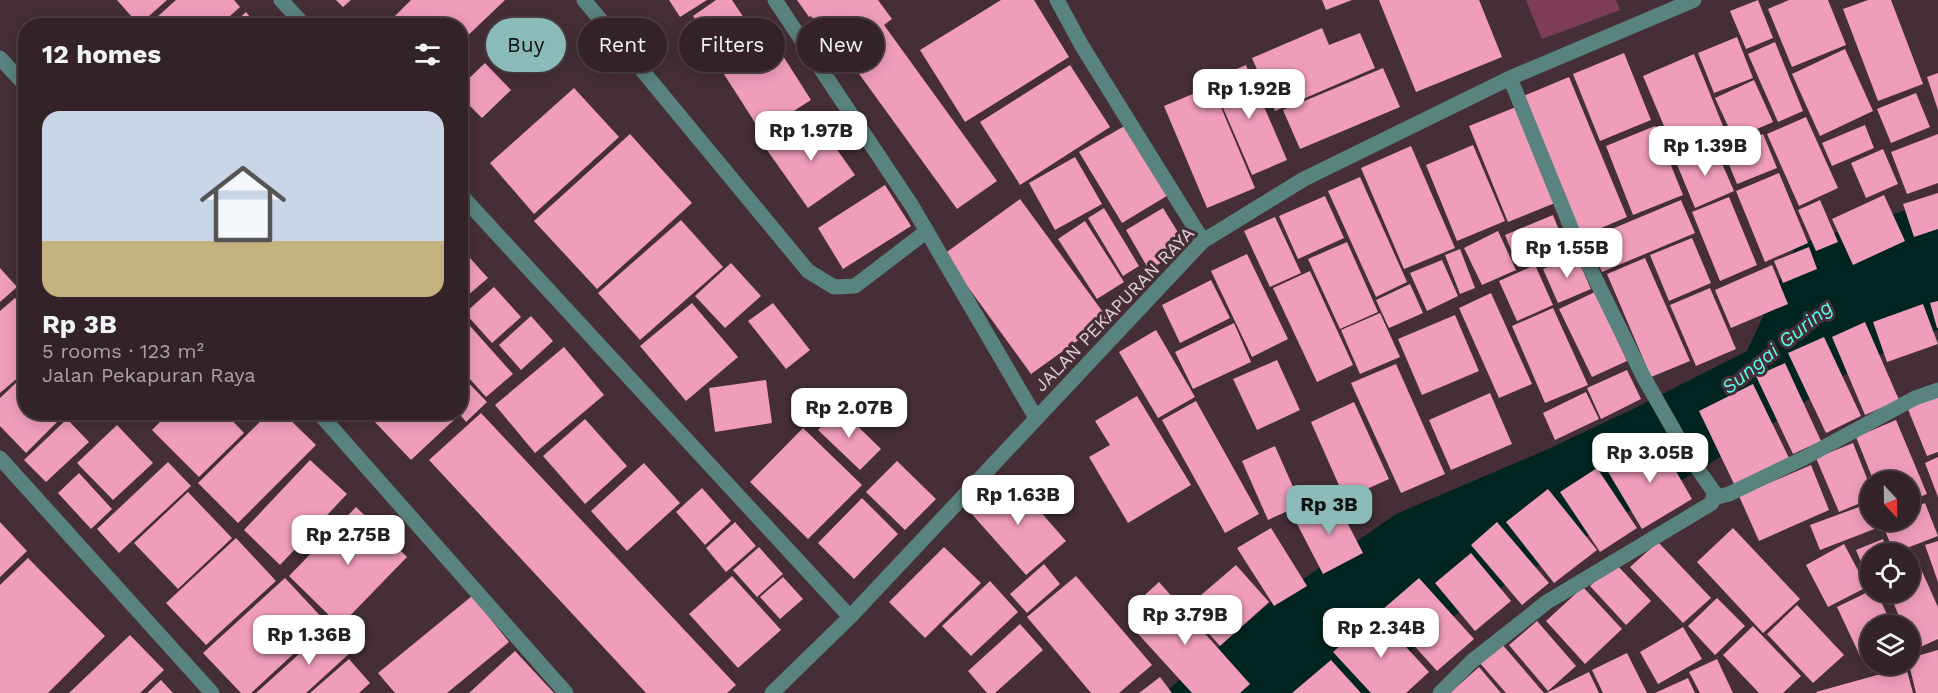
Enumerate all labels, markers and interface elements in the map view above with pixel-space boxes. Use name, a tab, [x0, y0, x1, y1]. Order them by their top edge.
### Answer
chip: Buy	[486, 18, 566, 72]
chip: Rent	[578, 18, 667, 72]
chip: Filters	[679, 18, 785, 72]
chip: New	[797, 18, 884, 72]
icon: filters	[411, 38, 444, 71]
text: 12 homes	[42, 39, 161, 69]
pin: Rp 1.92B	[1187, 69, 1311, 120]
text: Rp 1.92B	[1207, 76, 1291, 100]
pin: Rp 1.97B	[749, 111, 873, 162]
text: Rp 1.97B	[769, 118, 853, 142]
pin: Rp 1.39B	[1643, 126, 1767, 177]
text: Rp 1.39B	[1663, 133, 1747, 157]
icon: home	[189, 150, 297, 258]
street label: JALAN PEKAPURAN RAYA	[1030, 222, 1198, 396]
pin: Rp 1.55B	[1505, 228, 1629, 279]
text: Rp 1.55B	[1525, 235, 1609, 259]
water label: Sungai Guring	[1716, 295, 1838, 399]
text: Rp 3B	[42, 309, 117, 339]
text: 5 rooms · 123 m²	[42, 339, 204, 363]
text: Jalan Pekapuran Raya	[42, 363, 256, 387]
pin: Rp 2.07B	[787, 388, 911, 439]
text: Rp 2.07B	[805, 395, 893, 419]
pin: Rp 3.05B	[1588, 433, 1712, 484]
text: Rp 3.05B	[1606, 440, 1694, 464]
north arrow	[1860, 471, 1920, 531]
map controls	[1860, 471, 1920, 675]
pin: Rp 1.63B	[956, 475, 1080, 526]
text: Rp 1.63B	[976, 482, 1060, 506]
pin: Rp 3B	[1287, 485, 1371, 536]
text: Rp 3B	[1300, 492, 1358, 516]
pin: Rp 2.75B	[286, 515, 410, 566]
text: Rp 2.75B	[306, 522, 390, 546]
button: locate	[1860, 543, 1920, 603]
pin: Rp 3.79B	[1123, 595, 1247, 646]
text: Rp 3.79B	[1142, 602, 1228, 626]
pin: Rp 2.34B	[1319, 608, 1443, 659]
pin: Rp 1.36B	[247, 615, 371, 666]
text: Rp 2.34B	[1337, 615, 1425, 639]
button: layers	[1860, 615, 1920, 675]
text: Rp 1.36B	[267, 622, 351, 646]

